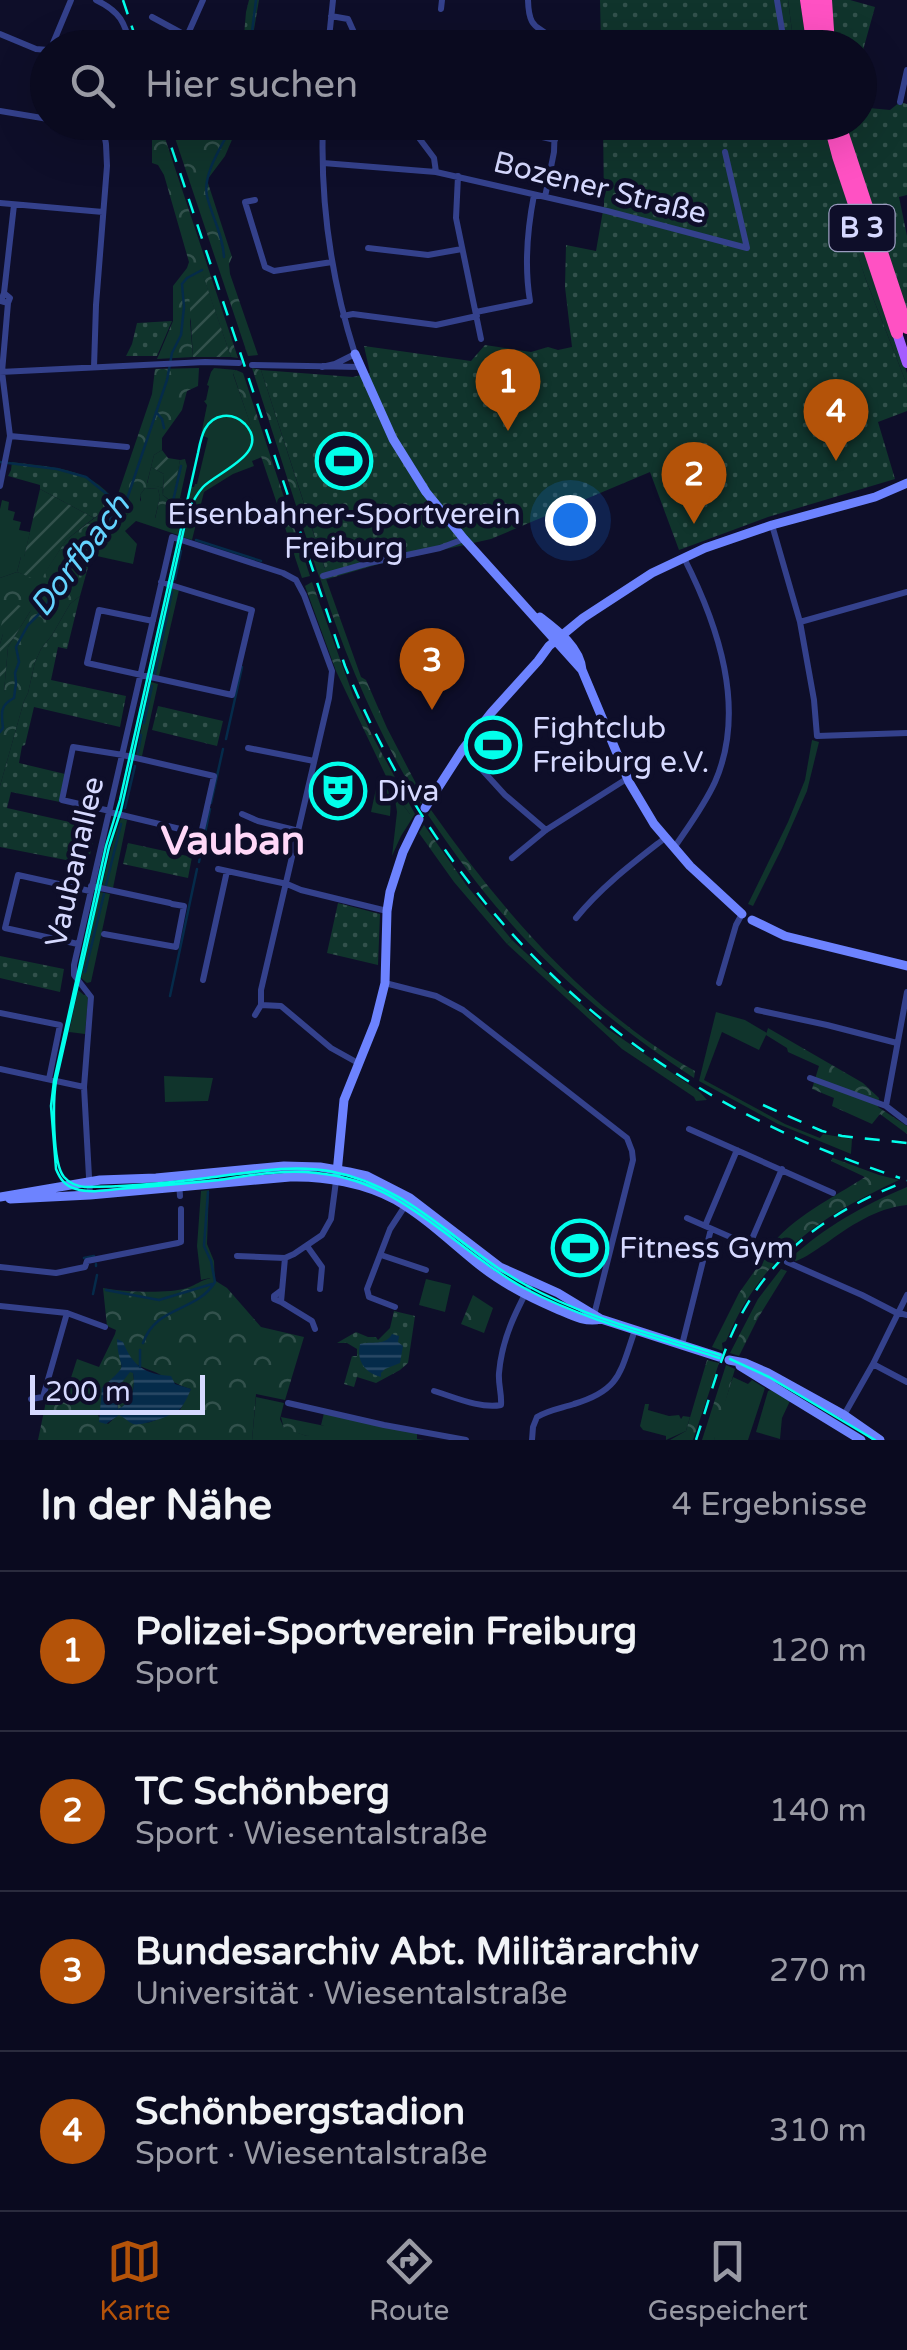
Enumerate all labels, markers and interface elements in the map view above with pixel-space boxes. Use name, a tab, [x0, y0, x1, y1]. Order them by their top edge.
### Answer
search box	[30, 30, 877, 140]
icon: search	[65, 58, 120, 113]
text: Hier suchen	[145, 62, 358, 108]
street label: Bozener Straße	[490, 144, 710, 232]
road number: B 3	[830, 205, 894, 251]
pin: 1	[476, 348, 540, 431]
pin: 4	[804, 378, 868, 461]
sports icon: Eisenbahner-Sportverein Freiburg	[314, 431, 374, 491]
pin: 2	[662, 442, 726, 524]
water label: Dorfbach	[22, 487, 139, 624]
your location	[545, 495, 596, 546]
place label: Eisenbahner-Sportverein Freiburg	[167, 496, 521, 567]
pin: 3	[400, 628, 464, 710]
place label: Fightclub Freiburg e.V.	[532, 710, 709, 781]
sports icon: Fightclub Freiburg e.V.	[463, 715, 523, 775]
theatre icon: Diva	[308, 761, 368, 821]
street label: Vaubanallee	[37, 773, 113, 951]
place label: Diva	[377, 773, 439, 810]
district label: Vauban	[161, 817, 305, 865]
sports icon: Fitness Gym	[550, 1218, 610, 1278]
place label: Fitness Gym	[619, 1230, 794, 1267]
scale bar	[30, 1370, 205, 1414]
text: 200 m	[45, 1375, 131, 1409]
text: In der Nähe	[40, 1480, 272, 1531]
text: 4 Ergebnisse	[672, 1486, 867, 1524]
text: Polizei-Sportverein Freiburg	[135, 1609, 637, 1655]
text: 1	[62, 1632, 83, 1670]
text: 120 m	[769, 1632, 867, 1670]
text: Sport	[135, 1655, 219, 1693]
text: TC Schönberg	[135, 1769, 390, 1815]
text: 2	[62, 1792, 83, 1830]
text: 140 m	[769, 1792, 867, 1830]
text: Sport · Wiesentalstraße	[135, 1815, 488, 1853]
text: Bundesarchiv Abt. Militärarchiv	[135, 1929, 699, 1975]
text: 3	[62, 1952, 83, 1990]
text: 270 m	[769, 1952, 867, 1990]
text: Universität · Wiesentalstraße	[135, 1975, 568, 2013]
text: Schönbergstadion	[135, 2089, 465, 2135]
text: 4	[62, 2112, 83, 2150]
text: 310 m	[769, 2112, 867, 2150]
text: Sport · Wiesentalstraße	[135, 2135, 488, 2173]
tab: Karte	[99, 2234, 171, 2328]
tab: Route	[369, 2234, 449, 2328]
tab: Gespeichert	[648, 2234, 808, 2328]

